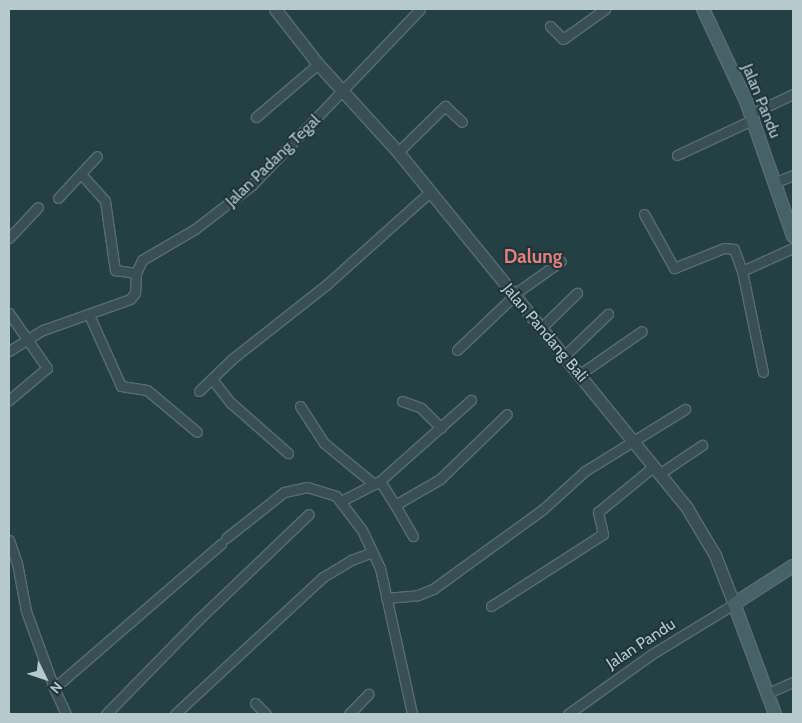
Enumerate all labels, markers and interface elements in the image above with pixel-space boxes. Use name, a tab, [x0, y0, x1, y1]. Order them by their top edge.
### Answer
street label: Jalan Pandu	[737, 61, 785, 141]
street label: Jalan Padang Tegal	[222, 111, 324, 211]
district label: Dalung	[504, 246, 562, 268]
street label: Jalan Pandang Bali	[498, 280, 592, 386]
street label: Jalan Pandu	[603, 615, 679, 673]
north arrow	[20, 653, 70, 703]
text: N	[46, 678, 66, 697]

